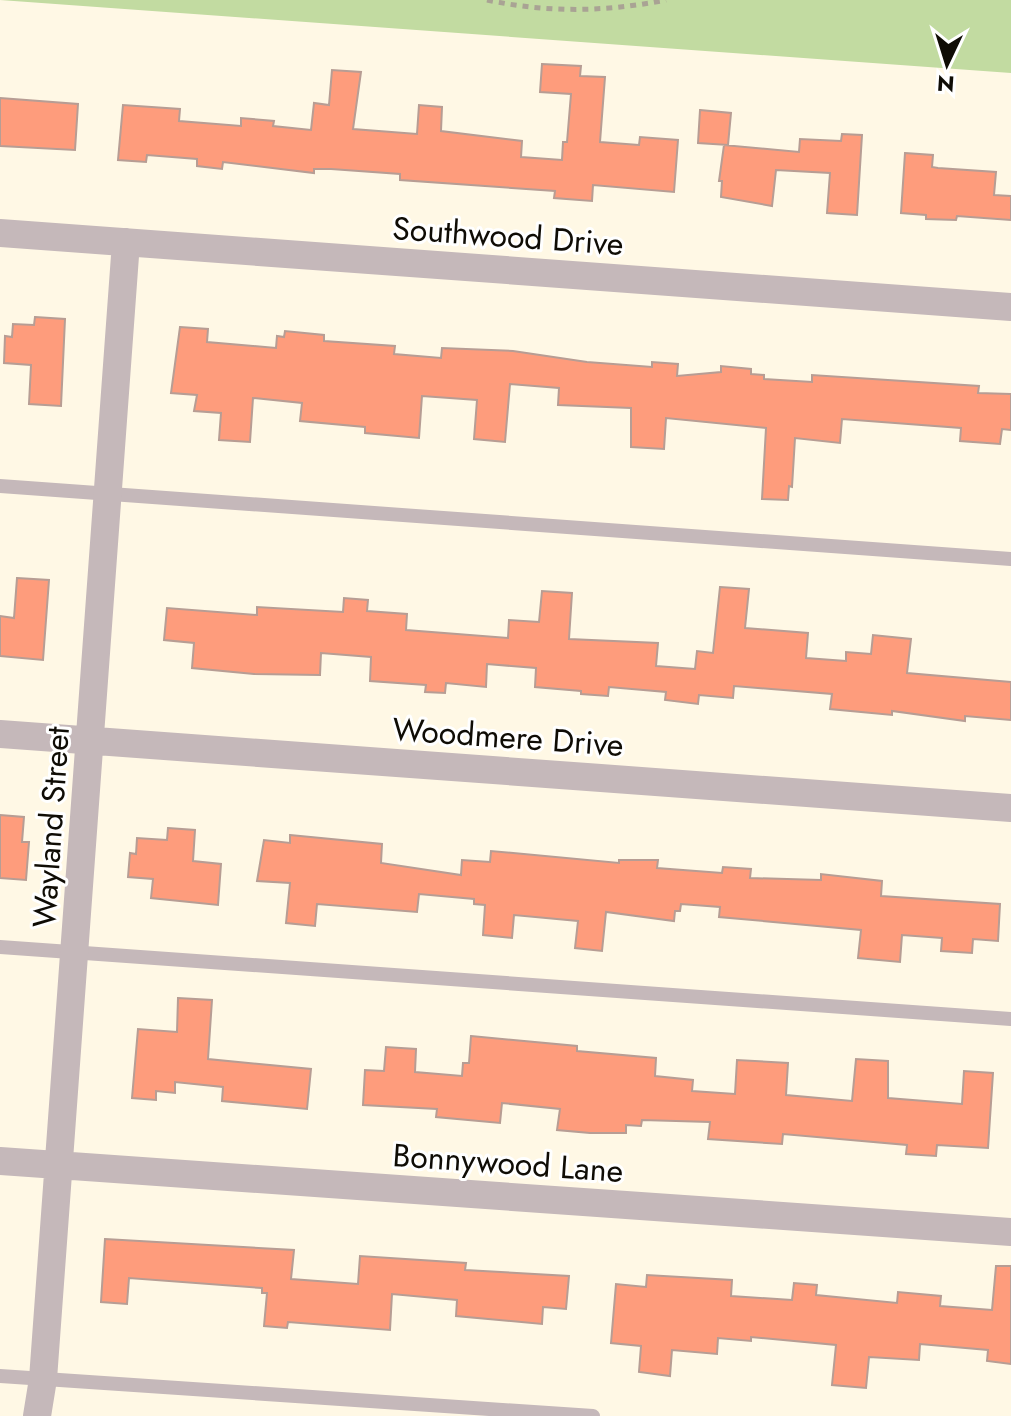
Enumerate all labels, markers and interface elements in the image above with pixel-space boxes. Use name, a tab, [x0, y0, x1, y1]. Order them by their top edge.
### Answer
north arrow	[907, 24, 987, 104]
text: N	[936, 67, 955, 101]
street label: Southwood Drive	[391, 205, 625, 267]
street label: Woodmere Drive	[391, 706, 625, 768]
street label: Wayland Street	[21, 725, 81, 929]
street label: Bonnywood Lane	[391, 1132, 625, 1194]

